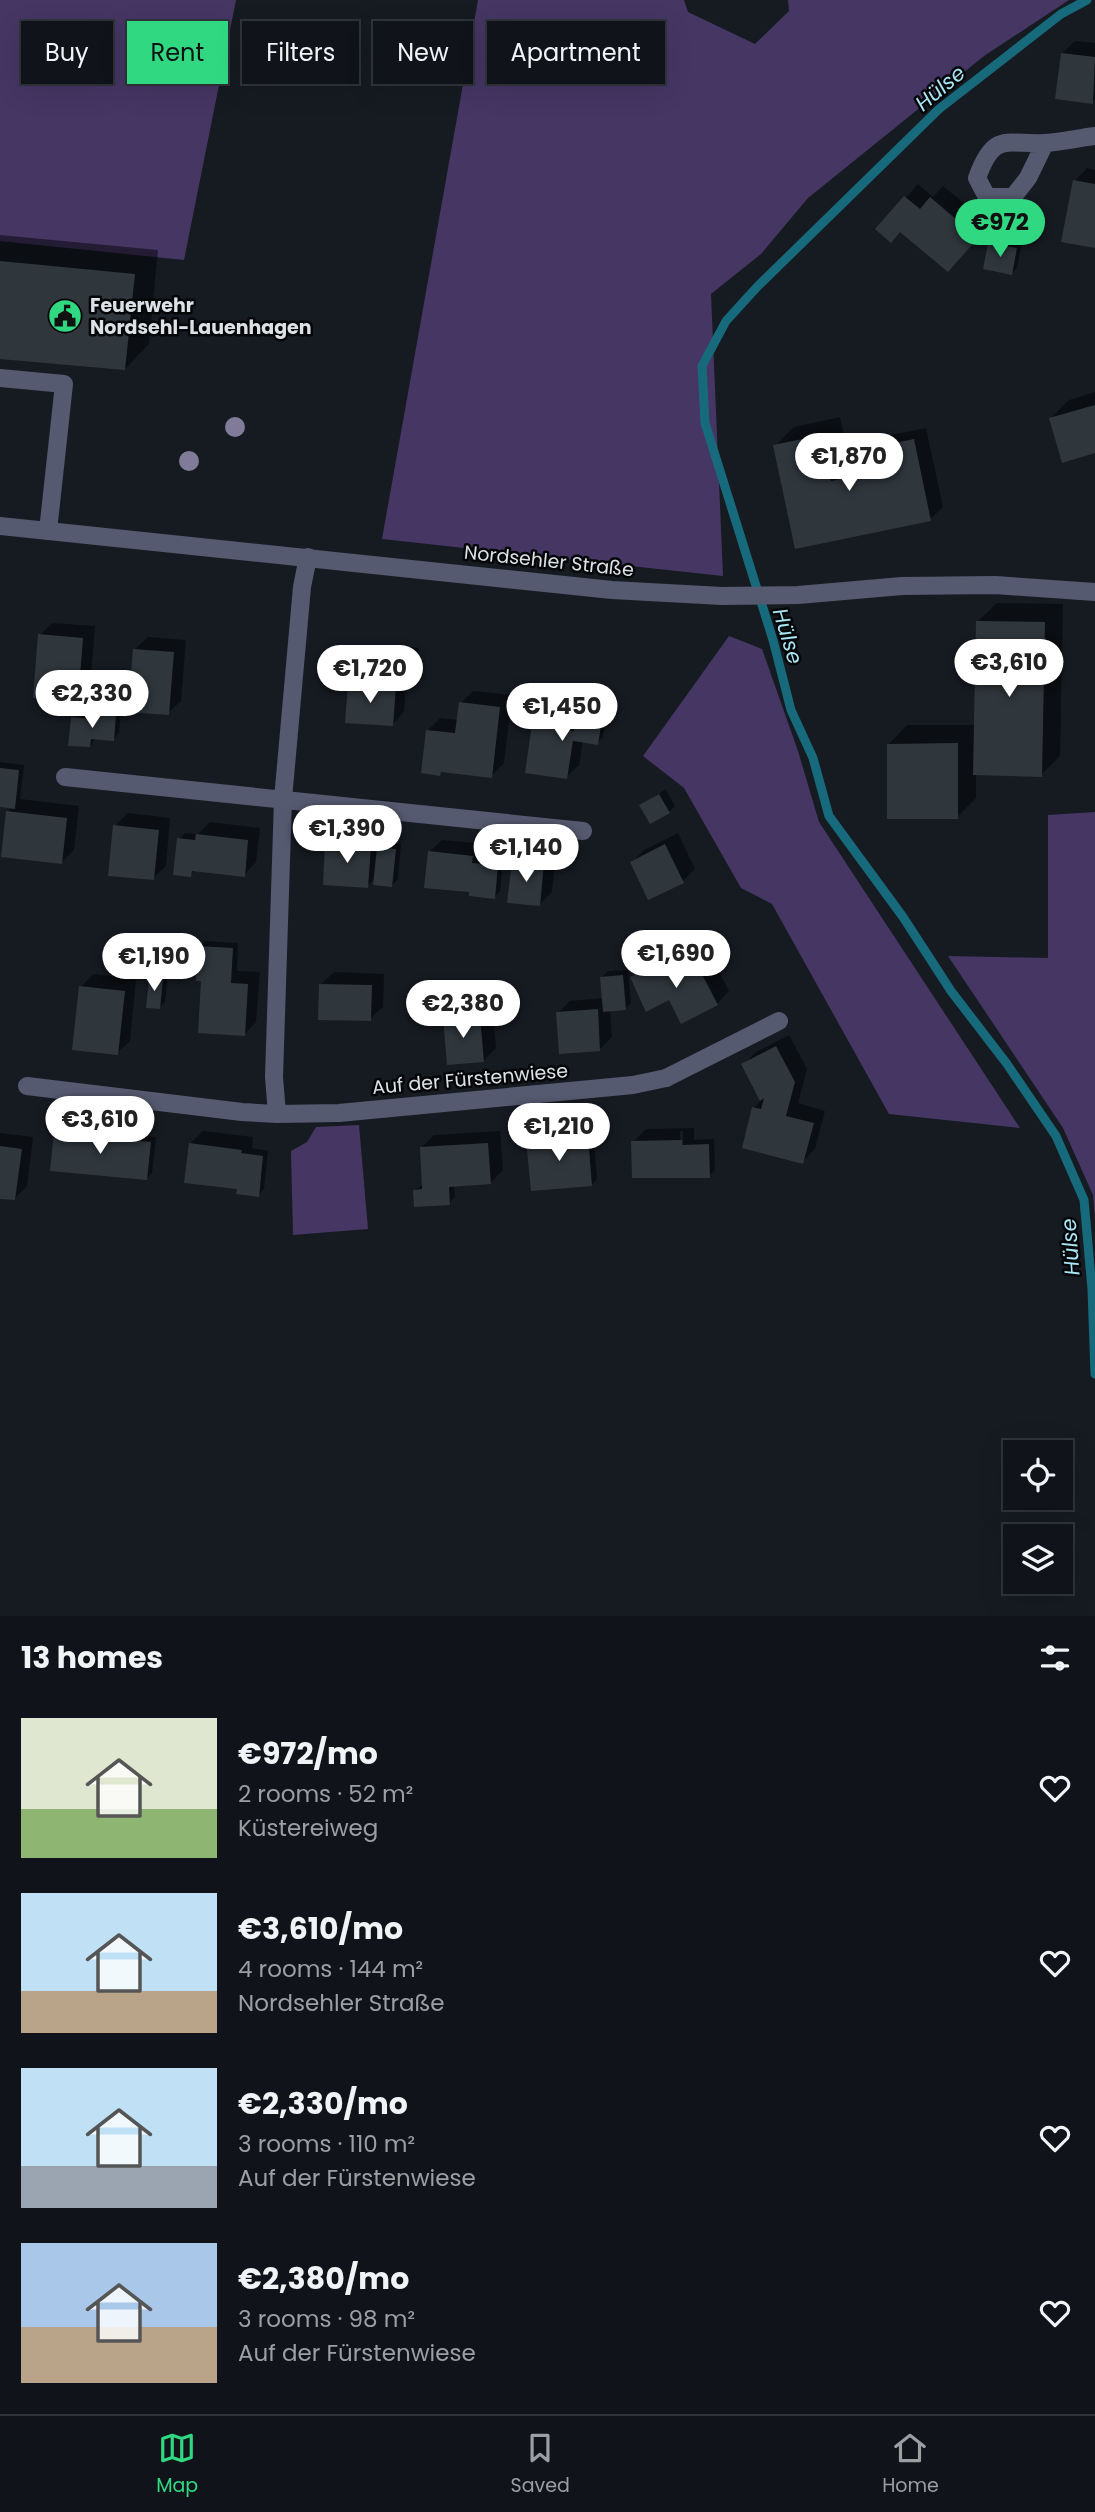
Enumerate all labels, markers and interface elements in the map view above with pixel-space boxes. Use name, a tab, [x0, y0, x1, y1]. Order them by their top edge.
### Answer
chip: Buy	[21, 21, 113, 84]
chip: Rent	[127, 21, 228, 84]
chip: Filters	[242, 21, 359, 84]
chip: New	[373, 21, 473, 84]
chip: Apartment	[487, 21, 665, 84]
water label: Hülse	[909, 59, 971, 117]
pin: €972	[959, 200, 1041, 259]
text: €972	[971, 206, 1029, 238]
place label: Feuerwehr Nordsehl-Lauenhagen	[90, 292, 312, 341]
public building icon: Feuerwehr Nordsehl-Lauenhagen	[46, 297, 84, 335]
pin: €1,870	[792, 434, 906, 493]
text: €1,870	[811, 440, 887, 472]
street label: Nordsehler Straße	[463, 539, 635, 583]
water label: Hülse	[766, 604, 810, 668]
pin: €3,610	[952, 640, 1066, 699]
pin: €1,720	[313, 646, 427, 705]
text: €3,610	[970, 646, 1048, 678]
text: €1,720	[333, 652, 407, 684]
pin: €2,330	[35, 670, 149, 730]
text: €2,330	[52, 677, 132, 709]
pin: €1,450	[505, 684, 619, 743]
text: €1,450	[522, 690, 602, 722]
pin: €1,390	[290, 806, 404, 865]
text: €1,390	[309, 812, 385, 844]
pin: €1,140	[469, 824, 583, 884]
text: €1,140	[490, 831, 562, 863]
pin: €1,690	[619, 930, 733, 990]
pin: €1,190	[97, 934, 211, 993]
text: €1,690	[637, 937, 715, 969]
text: €1,190	[118, 940, 190, 972]
pin: €2,380	[406, 981, 520, 1040]
text: €2,380	[422, 987, 504, 1019]
street label: Auf der Fürstenwiese	[371, 1057, 569, 1101]
pin: €3,610	[43, 1096, 157, 1156]
text: €3,610	[61, 1103, 139, 1135]
pin: €1,210	[502, 1104, 616, 1163]
text: €1,210	[524, 1110, 594, 1142]
water label: Hülse	[1054, 1218, 1086, 1276]
map controls	[1003, 1440, 1073, 1594]
button: locate	[1003, 1440, 1073, 1510]
button: layers	[1003, 1524, 1073, 1594]
text: 13 homes	[21, 1636, 163, 1679]
icon: filters	[1036, 1639, 1074, 1677]
text: €972/mo	[238, 1732, 378, 1775]
icon: home	[77, 1746, 161, 1830]
icon: heart	[1036, 1769, 1074, 1807]
text: 2 rooms · 52 m²	[238, 1778, 413, 1810]
text: Küstereiweg	[238, 1812, 378, 1844]
text: €3,610/mo	[238, 1907, 403, 1950]
icon: home	[77, 1921, 161, 2005]
icon: heart	[1036, 1944, 1074, 1982]
text: 4 rooms · 144 m²	[238, 1953, 423, 1985]
text: Nordsehler Straße	[238, 1987, 445, 2019]
text: €2,330/mo	[238, 2082, 408, 2125]
icon: home	[77, 2096, 161, 2180]
icon: heart	[1036, 2119, 1074, 2157]
text: 3 rooms · 110 m²	[238, 2128, 415, 2160]
text: Auf der Fürstenwiese	[238, 2162, 476, 2194]
text: €2,380/mo	[238, 2257, 409, 2300]
icon: home	[77, 2271, 161, 2355]
icon: heart	[1036, 2294, 1074, 2332]
text: 3 rooms · 98 m²	[238, 2303, 415, 2335]
text: Auf der Fürstenwiese	[238, 2337, 476, 2369]
tab: Map	[156, 2429, 198, 2500]
tab: Saved	[511, 2429, 570, 2500]
tab: Home	[882, 2429, 939, 2500]

